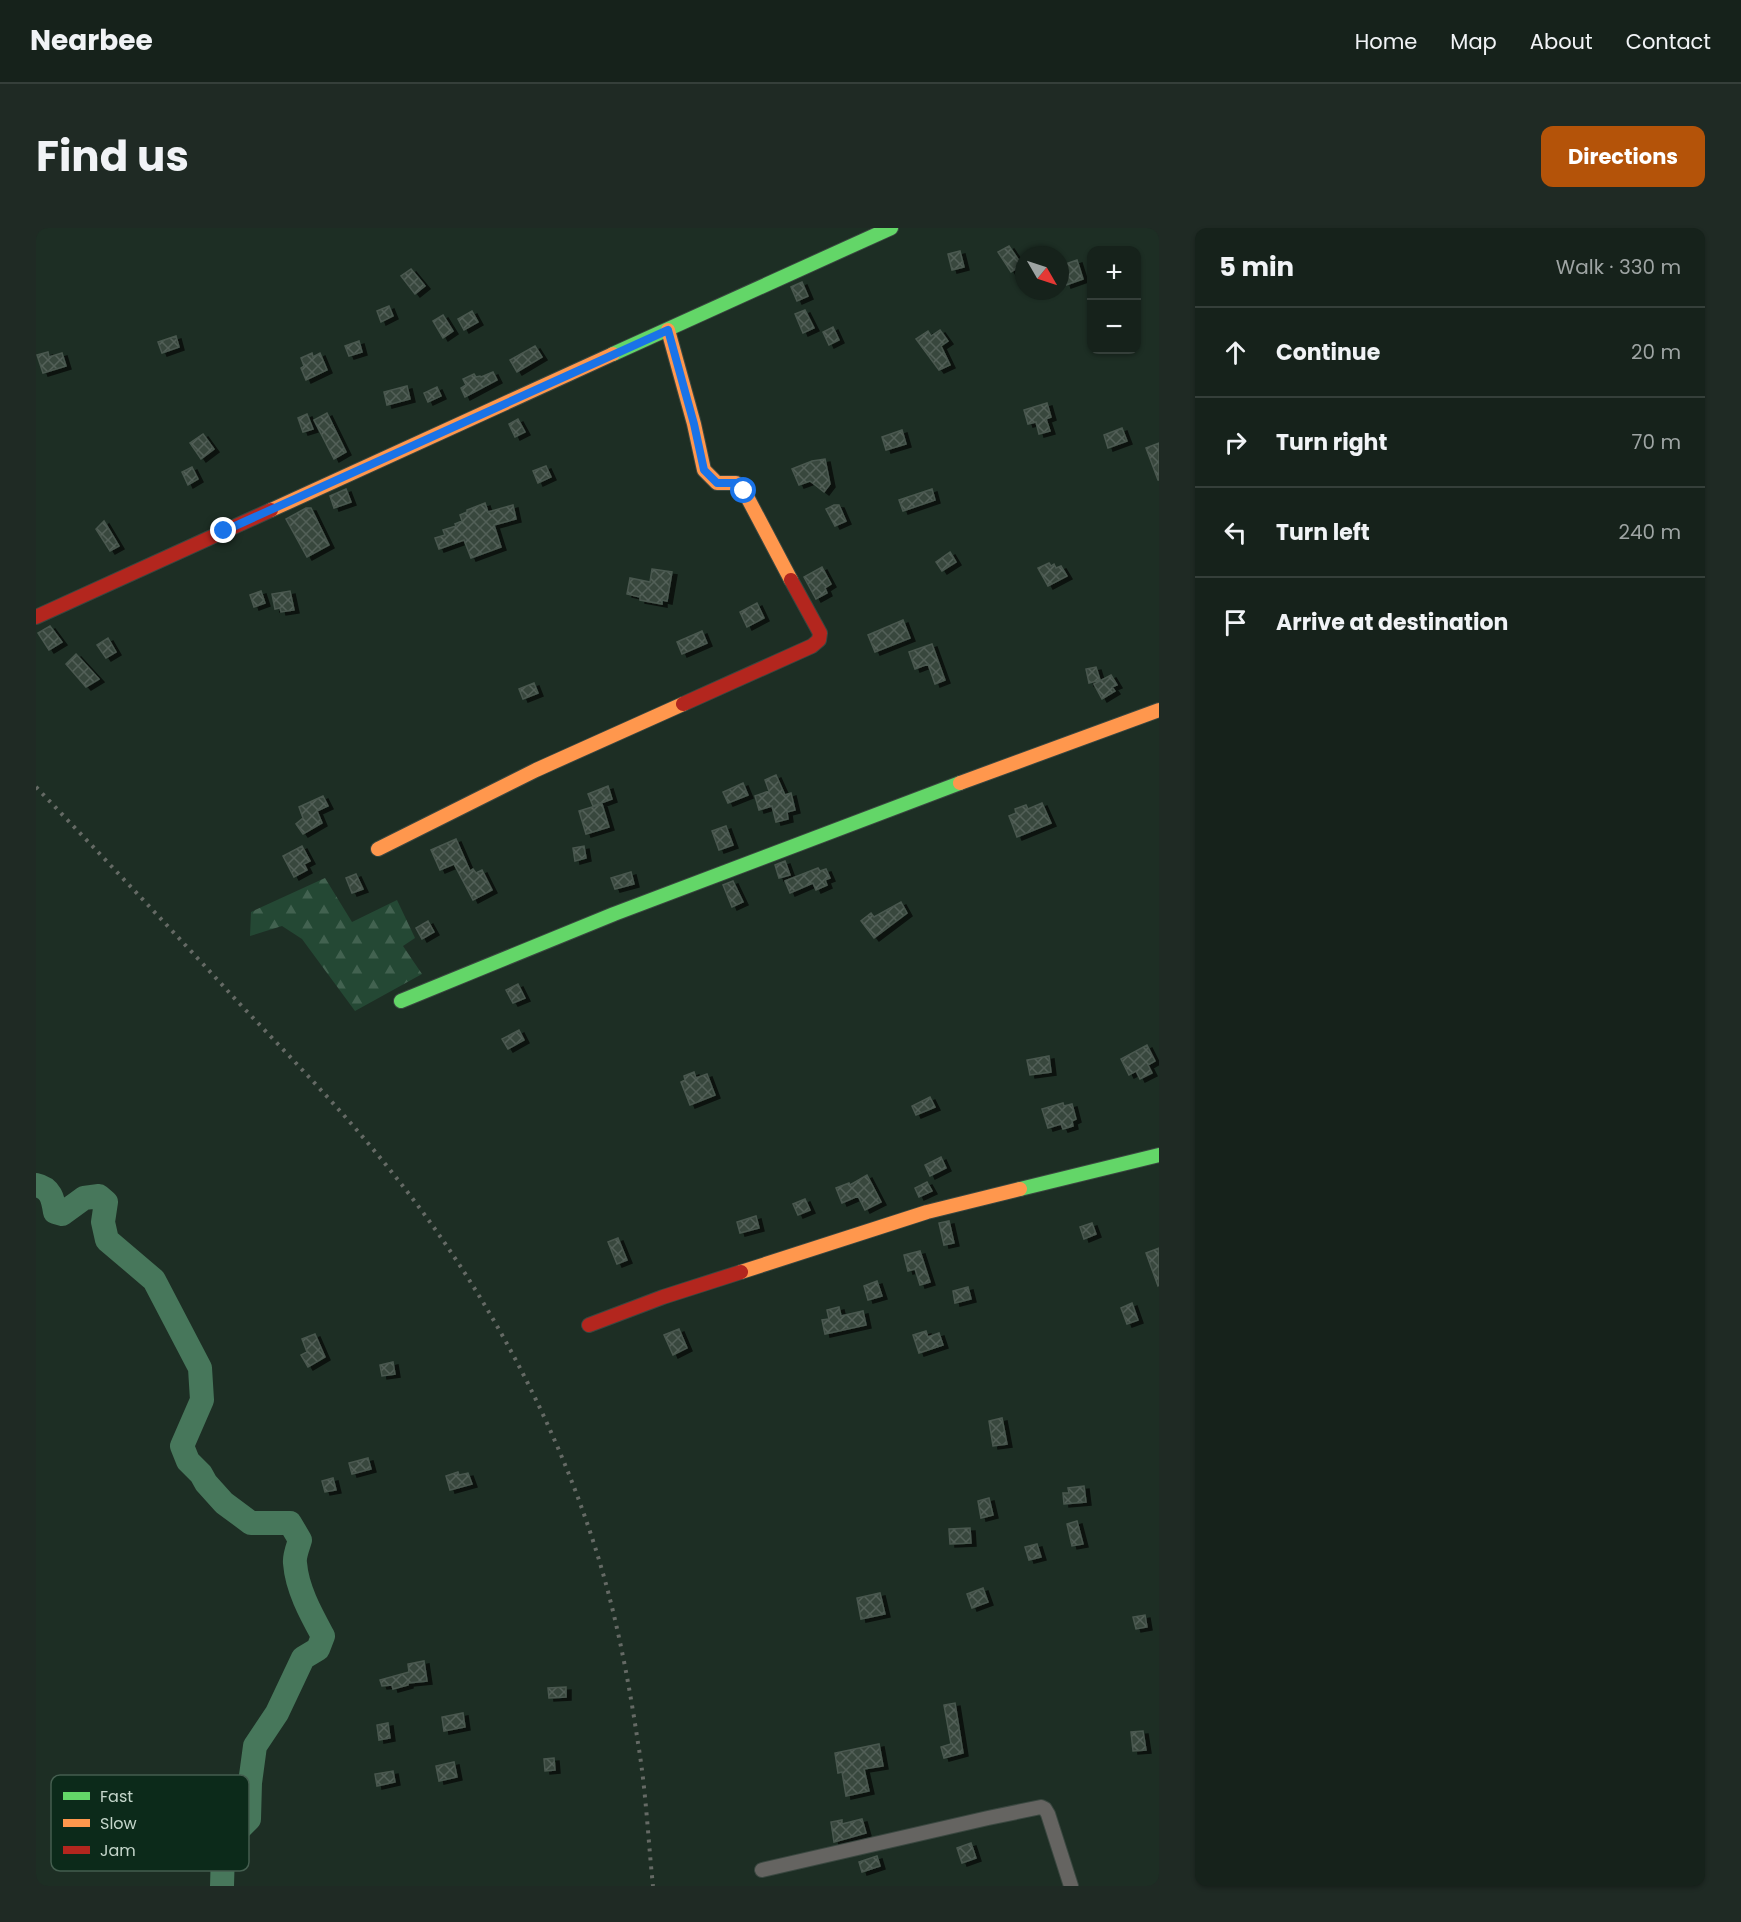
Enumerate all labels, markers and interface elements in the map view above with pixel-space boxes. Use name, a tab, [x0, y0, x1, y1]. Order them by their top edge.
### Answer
text: Nearbee	[30, 21, 153, 60]
text: Home	[1355, 27, 1417, 56]
text: Map	[1450, 27, 1497, 56]
text: About	[1530, 27, 1593, 56]
text: Contact	[1626, 27, 1711, 56]
button: Directions	[1541, 126, 1705, 187]
text: Find us	[36, 127, 189, 186]
north arrow	[1015, 246, 1069, 300]
map controls	[1087, 246, 1141, 354]
button: +	[1087, 246, 1141, 300]
text: 5 min	[1219, 249, 1294, 285]
text: Walk · 330 m	[1556, 253, 1681, 281]
button: −	[1087, 300, 1141, 354]
icon: ahead	[1219, 336, 1252, 369]
text: Continue	[1276, 337, 1380, 368]
text: 20 m	[1631, 338, 1681, 366]
icon: right	[1219, 426, 1252, 459]
text: Turn right	[1276, 427, 1387, 458]
text: 70 m	[1632, 428, 1681, 456]
route start	[730, 477, 756, 503]
icon: left	[1219, 516, 1252, 549]
route end	[210, 517, 236, 543]
text: Turn left	[1276, 517, 1370, 548]
text: 240 m	[1618, 518, 1681, 546]
icon: arrive	[1219, 606, 1252, 639]
text: Arrive at destination	[1276, 607, 1508, 638]
legend	[51, 1775, 249, 1871]
text: Fast	[100, 1785, 133, 1808]
text: Slow	[100, 1812, 137, 1835]
text: Jam	[100, 1839, 136, 1862]

